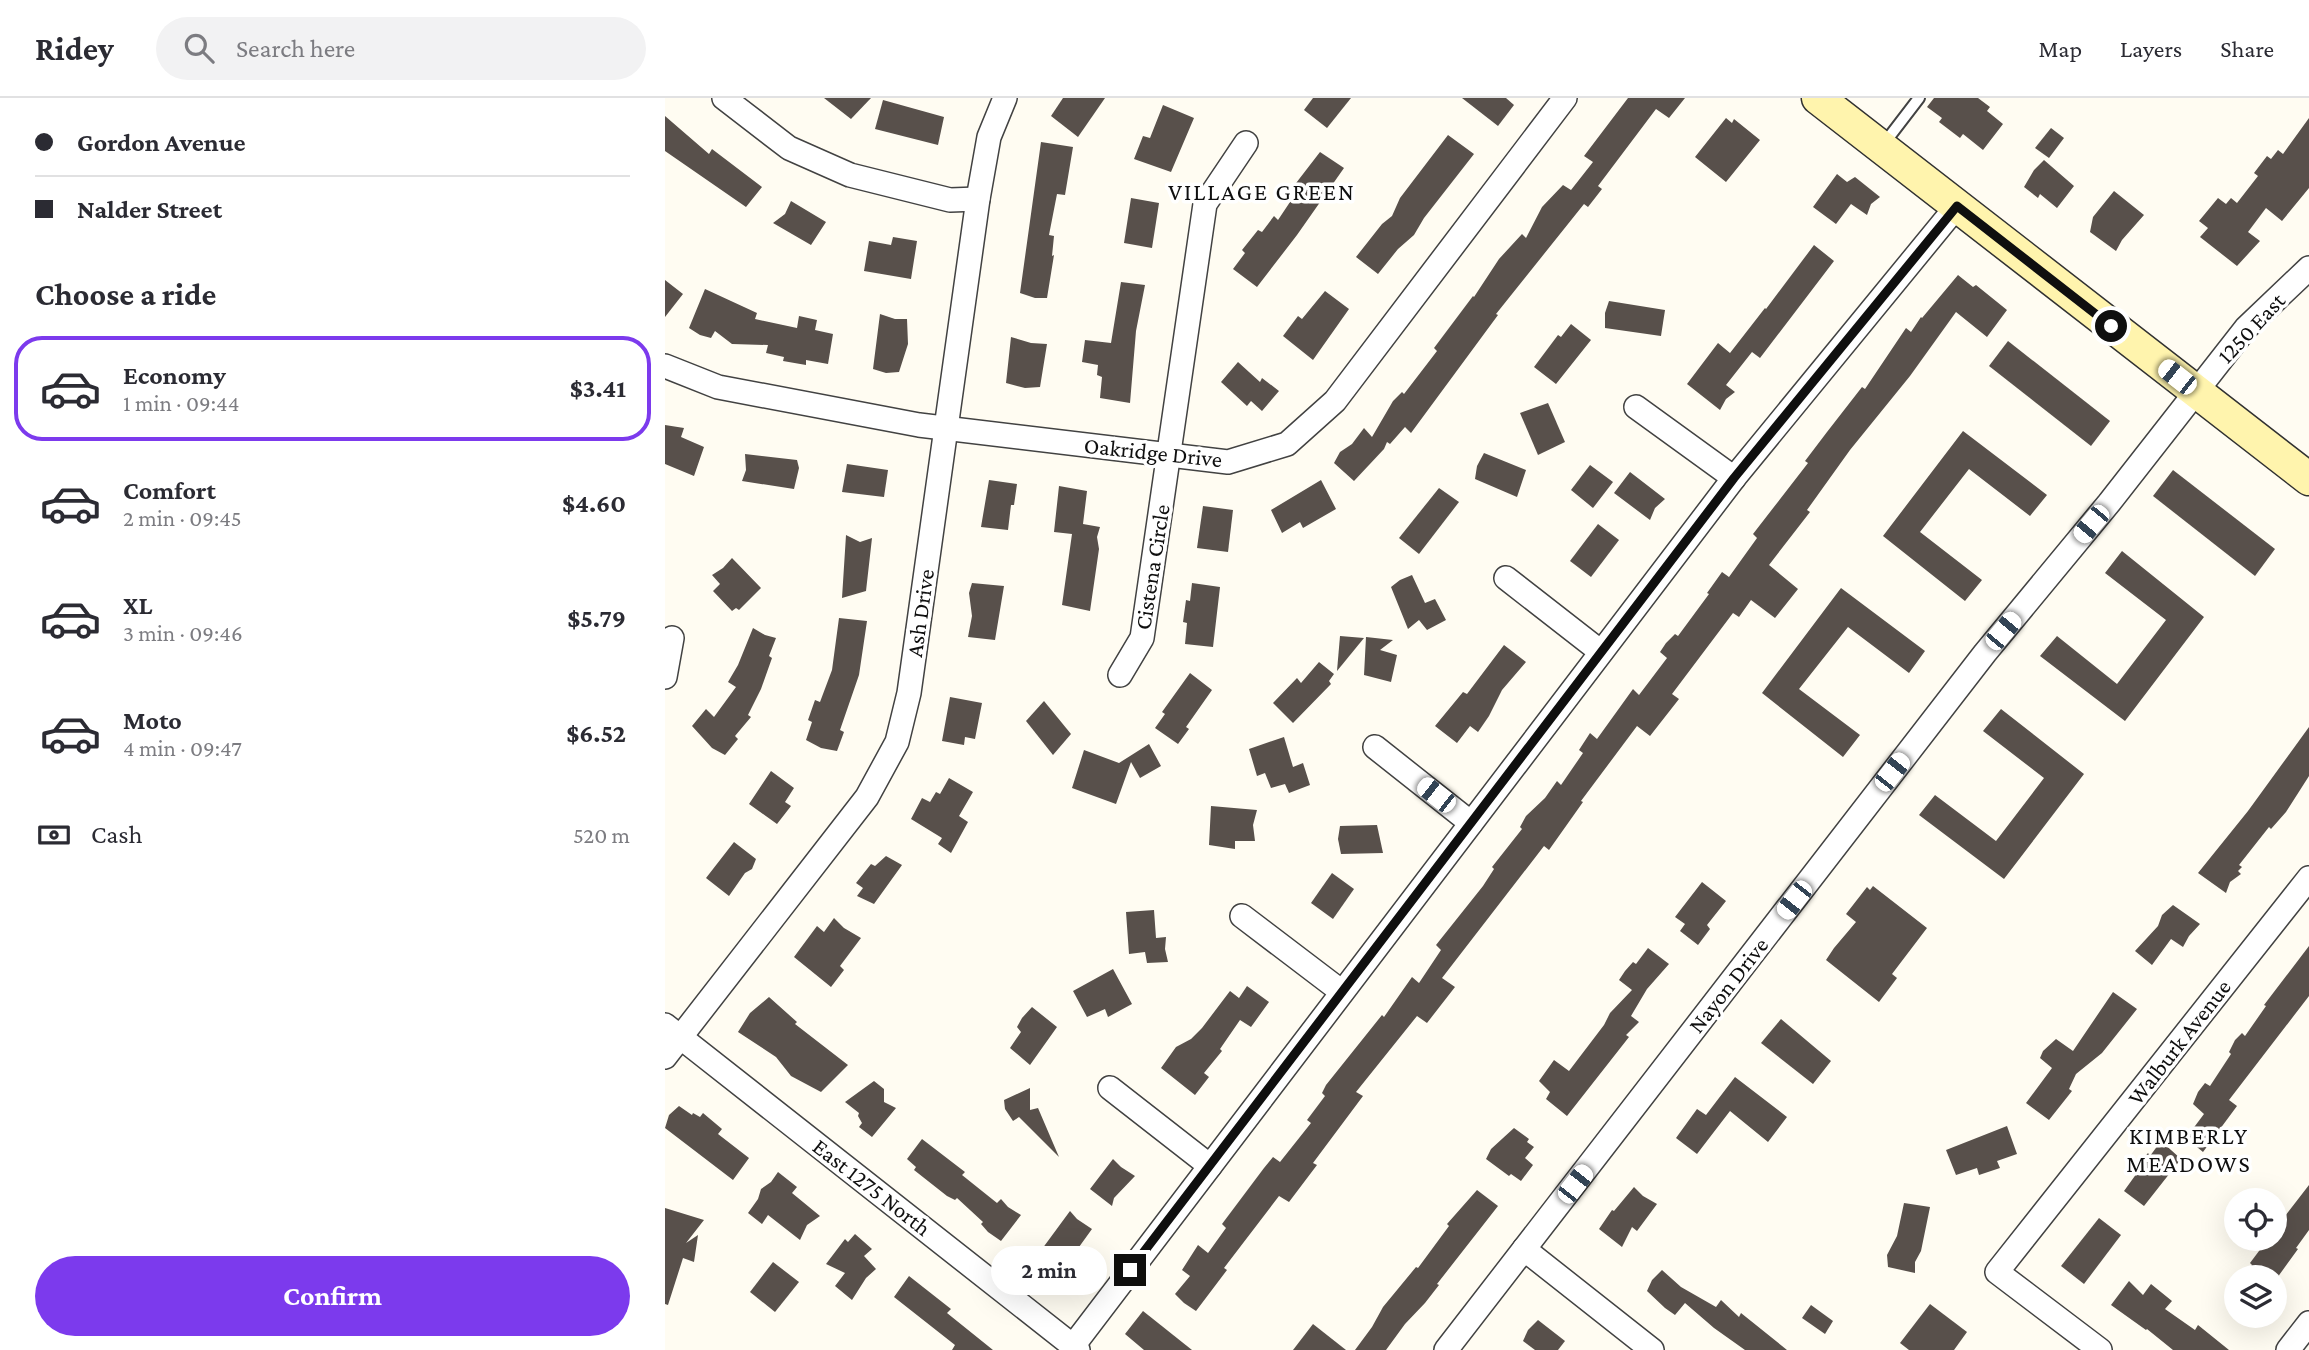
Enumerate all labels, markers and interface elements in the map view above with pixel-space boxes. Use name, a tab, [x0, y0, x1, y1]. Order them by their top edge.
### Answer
search box	[156, 17, 646, 80]
icon: search	[180, 29, 218, 67]
text: Ridey	[35, 30, 114, 67]
text: Search here	[236, 34, 355, 63]
text: Map	[2038, 35, 2082, 62]
text: Layers	[2120, 35, 2182, 62]
text: Share	[2220, 35, 2274, 62]
text: Gordon Avenue	[77, 128, 246, 157]
district label: VILLAGE GREEN	[1168, 178, 1356, 205]
text: Nalder Street	[77, 195, 222, 224]
text: Choose a ride	[35, 276, 216, 312]
street label: 1250 East	[2212, 287, 2290, 369]
route start	[2095, 310, 2127, 342]
car	[2154, 356, 2201, 398]
icon: car	[39, 357, 102, 420]
text: Economy	[123, 361, 226, 390]
text: $3.41	[570, 374, 626, 403]
text: 1 min · 09:44	[123, 390, 239, 416]
street label: Oakridge Drive	[1083, 432, 1223, 472]
icon: car	[39, 472, 102, 535]
text: Comfort	[123, 476, 216, 505]
text: $4.60	[562, 489, 626, 518]
car	[2070, 501, 2113, 547]
street label: Cistena Circle	[1129, 503, 1175, 631]
text: 2 min · 09:45	[123, 505, 242, 531]
street label: Ash Drive	[901, 567, 939, 659]
icon: car	[39, 587, 102, 650]
text: XL	[123, 591, 152, 620]
text: $5.79	[567, 604, 626, 633]
car	[1982, 608, 2025, 654]
text: 3 min · 09:46	[123, 620, 243, 646]
icon: car	[39, 702, 102, 765]
text: Moto	[123, 706, 182, 735]
text: $6.52	[566, 719, 626, 748]
text: 4 min · 09:47	[123, 735, 242, 761]
car	[1871, 749, 1914, 795]
car	[1413, 774, 1460, 816]
icon: cash	[35, 816, 73, 854]
text: Cash	[91, 820, 142, 849]
text: 520 m	[573, 822, 630, 848]
car	[1773, 877, 1816, 923]
street label: Nayon Drive	[1683, 932, 1773, 1038]
street label: Walburk Avenue	[2122, 974, 2236, 1110]
district label: KIMBERLY MEADOWS	[2126, 1122, 2252, 1177]
street label: East 1275 North	[808, 1133, 936, 1241]
car	[1554, 1161, 1597, 1207]
map controls	[2224, 1188, 2287, 1328]
button: locate	[2224, 1188, 2287, 1251]
callout: 2 min	[990, 1246, 1105, 1294]
route end	[1114, 1254, 1146, 1286]
button: Confirm	[35, 1256, 630, 1336]
text: 2 min	[1021, 1257, 1077, 1283]
button: layers	[2224, 1265, 2287, 1328]

